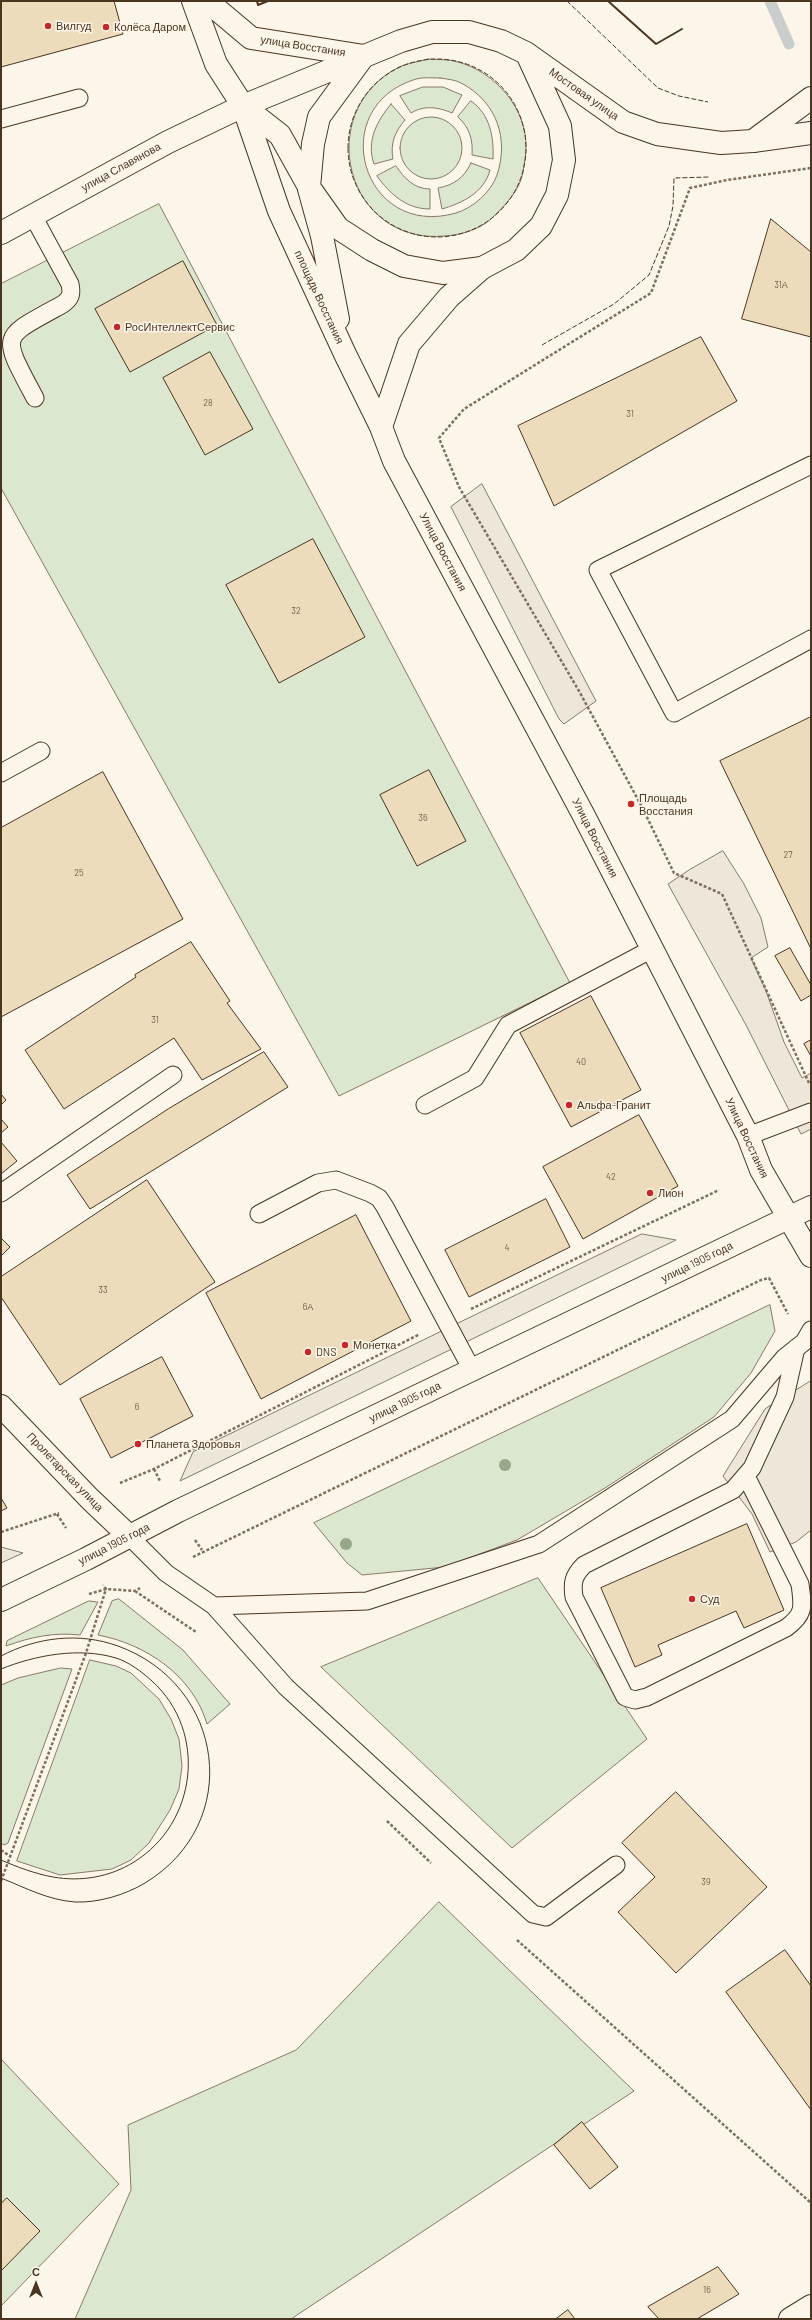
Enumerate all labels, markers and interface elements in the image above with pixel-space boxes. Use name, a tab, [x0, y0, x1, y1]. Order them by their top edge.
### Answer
place label: Вилгуд	[56, 19, 91, 33]
place label: Колёса Даром	[114, 20, 186, 34]
marker: Вилгуд	[43, 21, 53, 31]
marker: Колёса Даром	[101, 22, 111, 32]
street label: улица Восстания	[259, 33, 347, 59]
street label: Мостовая улица	[547, 65, 621, 123]
street label: улица Славянова	[79, 140, 163, 194]
street label: площадь Восстания	[292, 248, 346, 346]
house number: 31А	[774, 280, 788, 290]
place label: РосИнтеллектСервис	[125, 320, 235, 334]
marker: РосИнтеллектСервис	[112, 322, 122, 332]
house number: 28	[203, 398, 213, 408]
house number: 31	[626, 409, 634, 419]
street label: Улица Восстания	[417, 510, 469, 594]
house number: 32	[291, 606, 301, 616]
place label: Площадь Восстания	[639, 791, 693, 817]
street label: Улица Восстания	[569, 796, 621, 880]
marker: Площадь Восстания	[626, 799, 636, 809]
house number: 36	[418, 813, 428, 823]
house number: 27	[783, 850, 793, 860]
house number: 25	[74, 868, 84, 878]
house number: 31	[151, 1015, 159, 1025]
house number: 40	[576, 1057, 586, 1067]
street label: Улица Восстания	[723, 1096, 771, 1180]
place label: Альфа-Гранит	[577, 1098, 651, 1112]
marker: Альфа-Гранит	[564, 1100, 574, 1110]
house number: 42	[606, 1172, 616, 1182]
place label: Лион	[658, 1186, 684, 1200]
marker: Лион	[645, 1188, 655, 1198]
street label: улица 1905 года	[659, 1239, 735, 1285]
house number: 4	[505, 1243, 509, 1253]
house number: 33	[98, 1285, 108, 1295]
house number: 6А	[303, 1302, 313, 1312]
place label: Монетка	[353, 1338, 396, 1352]
marker: Монетка	[340, 1340, 350, 1350]
place label: DNS	[316, 1345, 337, 1359]
marker: DNS	[303, 1347, 313, 1357]
street label: улица 1905 года	[367, 1379, 443, 1425]
house number: 6	[135, 1402, 139, 1412]
street label: Пролетарская улица	[24, 1430, 106, 1514]
place label: Планета Здоровья	[146, 1437, 240, 1451]
marker: Планета Здоровья	[133, 1439, 143, 1449]
street label: улица 1905 года	[76, 1520, 152, 1568]
place label: Суд	[700, 1592, 719, 1606]
marker: Суд	[687, 1594, 697, 1604]
house number: 39	[701, 1877, 711, 1887]
north arrow	[16, 2264, 56, 2304]
text: С	[32, 2265, 40, 2278]
house number: 16	[703, 2285, 711, 2295]

